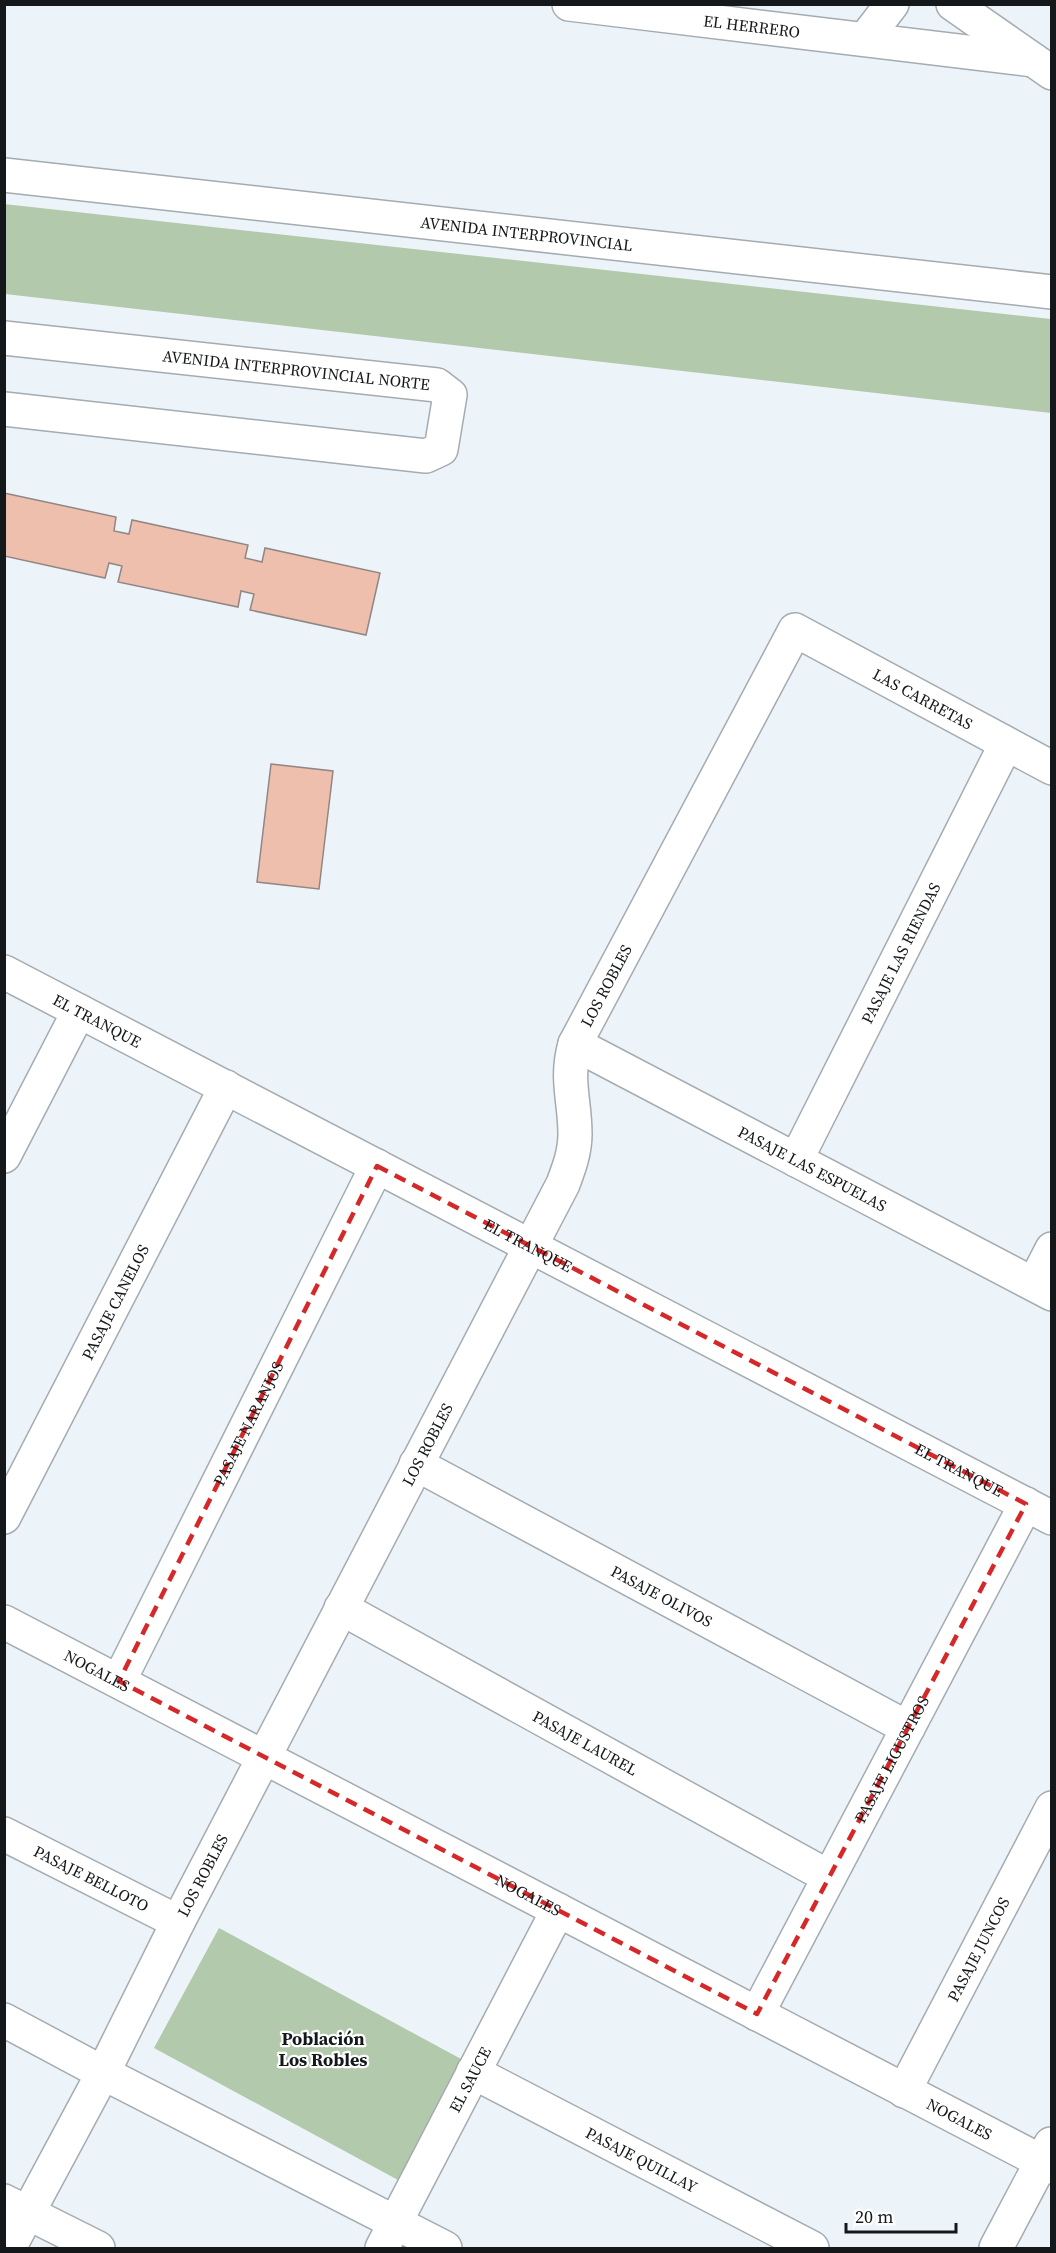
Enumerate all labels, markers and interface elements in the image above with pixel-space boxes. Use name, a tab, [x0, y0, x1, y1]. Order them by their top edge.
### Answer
street label: EL HERRERO	[702, 9, 801, 43]
street label: AVENIDA INTERPROVINCIAL	[420, 211, 634, 256]
street label: AVENIDA INTERPROVINCIAL NORTE	[162, 344, 431, 395]
street label: LAS CARRETAS	[869, 663, 977, 735]
street label: PASAJE LAS RIENDAS	[856, 878, 945, 1027]
street label: LOS ROBLES	[575, 941, 637, 1031]
street label: EL TRANQUE	[49, 988, 145, 1053]
street label: PASAJE LAS ESPUELAS	[734, 1120, 891, 1216]
street label: EL TRANQUE	[480, 1213, 576, 1277]
street label: PASAJE CANELOS	[76, 1240, 154, 1364]
street label: PASAJE NARANJOS	[208, 1358, 288, 1489]
street label: LOS ROBLES	[397, 1399, 458, 1489]
street label: EL TRANQUE	[911, 1438, 1007, 1502]
street label: PASAJE OLIVOS	[607, 1560, 717, 1632]
street label: NOGALES	[60, 1644, 134, 1697]
street label: PASAJE LIGUSTROS	[849, 1692, 934, 1827]
street label: PASAJE LAUREL	[529, 1705, 642, 1780]
street label: LOS ROBLES	[172, 1830, 233, 1920]
street label: PASAJE BELLOTO	[30, 1840, 153, 1917]
street label: NOGALES	[492, 1868, 565, 1921]
street label: PASAJE JUNCOS	[942, 1893, 1015, 2005]
district label: Población Los Robles	[278, 2026, 368, 2072]
street label: EL SAUCE	[444, 2042, 496, 2116]
street label: NOGALES	[923, 2093, 996, 2145]
street label: PASAJE QUILLAY	[582, 2121, 701, 2198]
scale bar	[846, 2196, 956, 2234]
text: 20 m	[855, 2204, 893, 2229]

